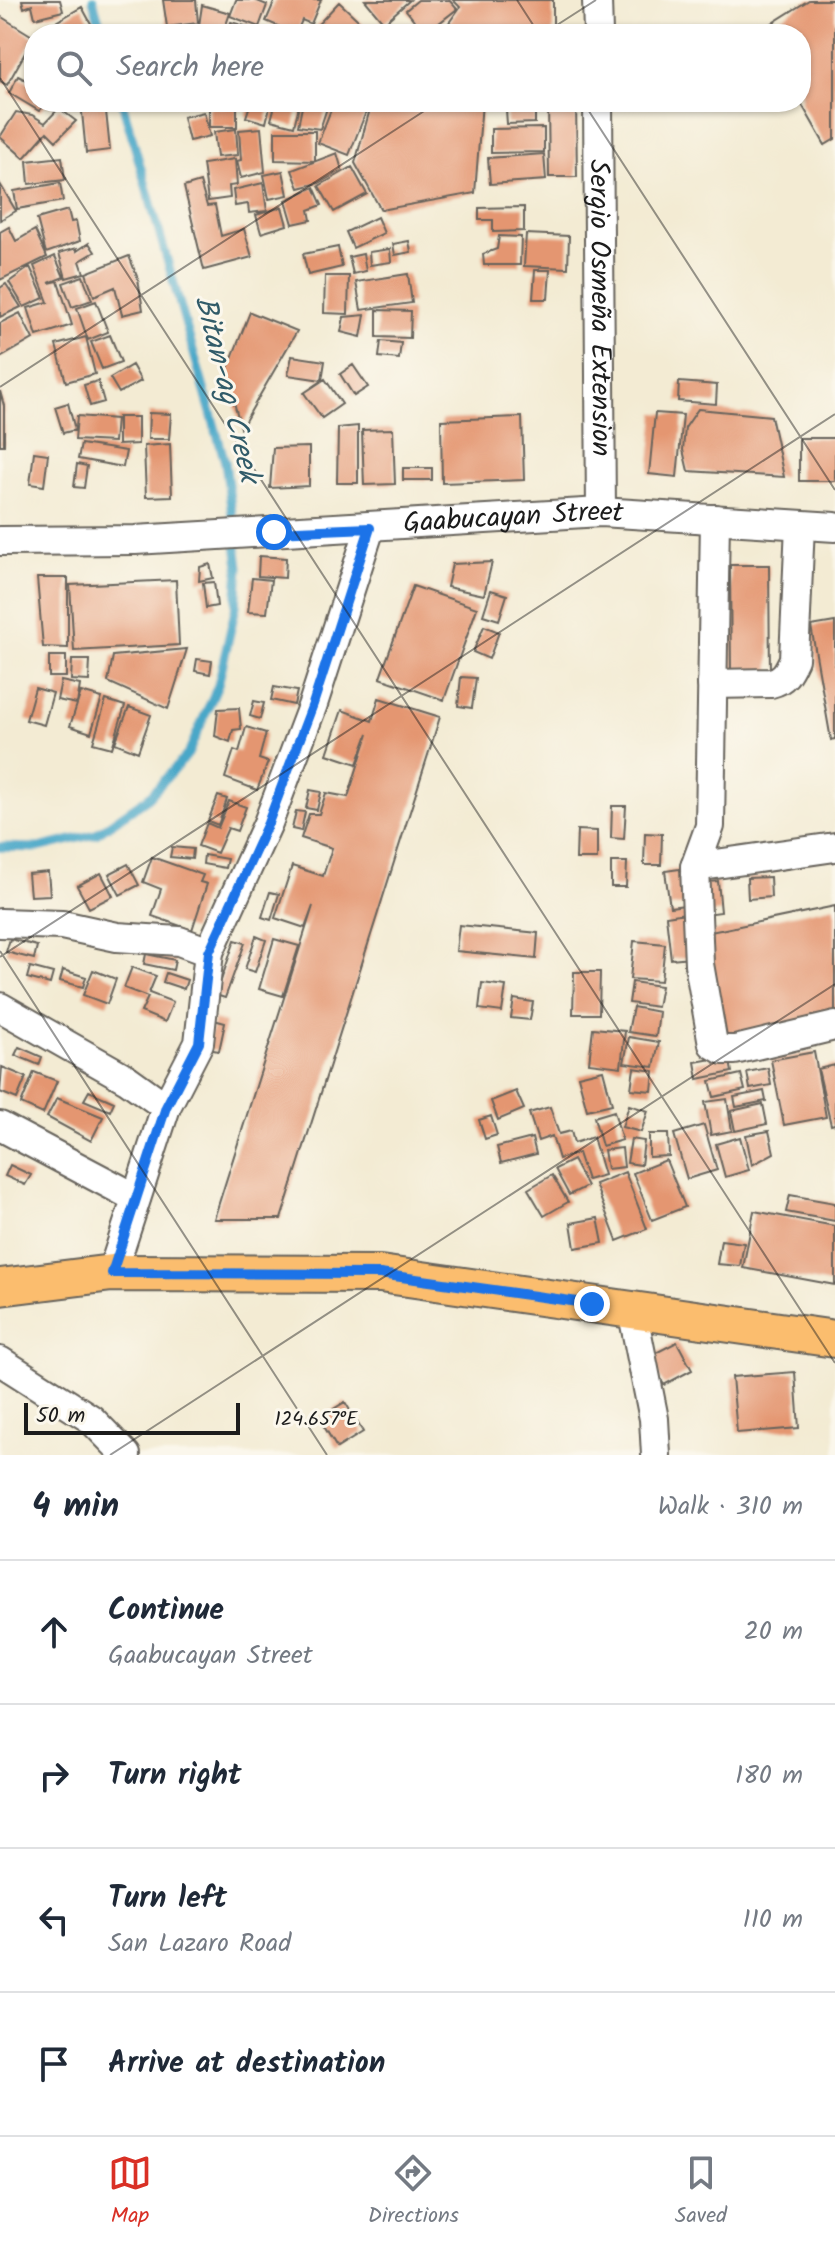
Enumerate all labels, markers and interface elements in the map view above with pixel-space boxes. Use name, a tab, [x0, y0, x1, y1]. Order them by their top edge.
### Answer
search box	[24, 24, 811, 112]
text: Search here	[116, 44, 264, 92]
icon: search	[52, 46, 96, 90]
street label: Sergio Osmeña Extension	[576, 159, 623, 457]
water label: Bitan-ag Creek	[180, 291, 273, 491]
street label: Gaabucayan Street	[402, 489, 626, 546]
route start	[256, 514, 292, 550]
route end	[574, 1286, 610, 1322]
scale bar	[24, 1399, 240, 1435]
text: 50 m	[36, 1399, 85, 1434]
text: 124.657°E	[274, 1404, 359, 1436]
text: 4 min	[32, 1480, 119, 1534]
text: Walk · 310 m	[658, 1486, 803, 1528]
text: Continue	[108, 1587, 224, 1635]
icon: ahead	[32, 1610, 76, 1654]
text: 20 m	[744, 1611, 803, 1653]
text: Gaabucayan Street	[108, 1635, 313, 1677]
text: Turn right	[108, 1752, 241, 1800]
icon: right	[32, 1754, 76, 1798]
text: 180 m	[735, 1755, 803, 1797]
text: Turn left	[108, 1875, 227, 1923]
icon: left	[32, 1898, 76, 1942]
text: 110 m	[743, 1899, 803, 1941]
text: San Lazaro Road	[108, 1923, 291, 1965]
text: Arrive at destination	[108, 2040, 385, 2088]
icon: arrive	[32, 2042, 76, 2086]
tab: Map	[108, 2151, 152, 2234]
tab: Directions	[368, 2151, 459, 2234]
tab: Saved	[675, 2151, 727, 2234]

